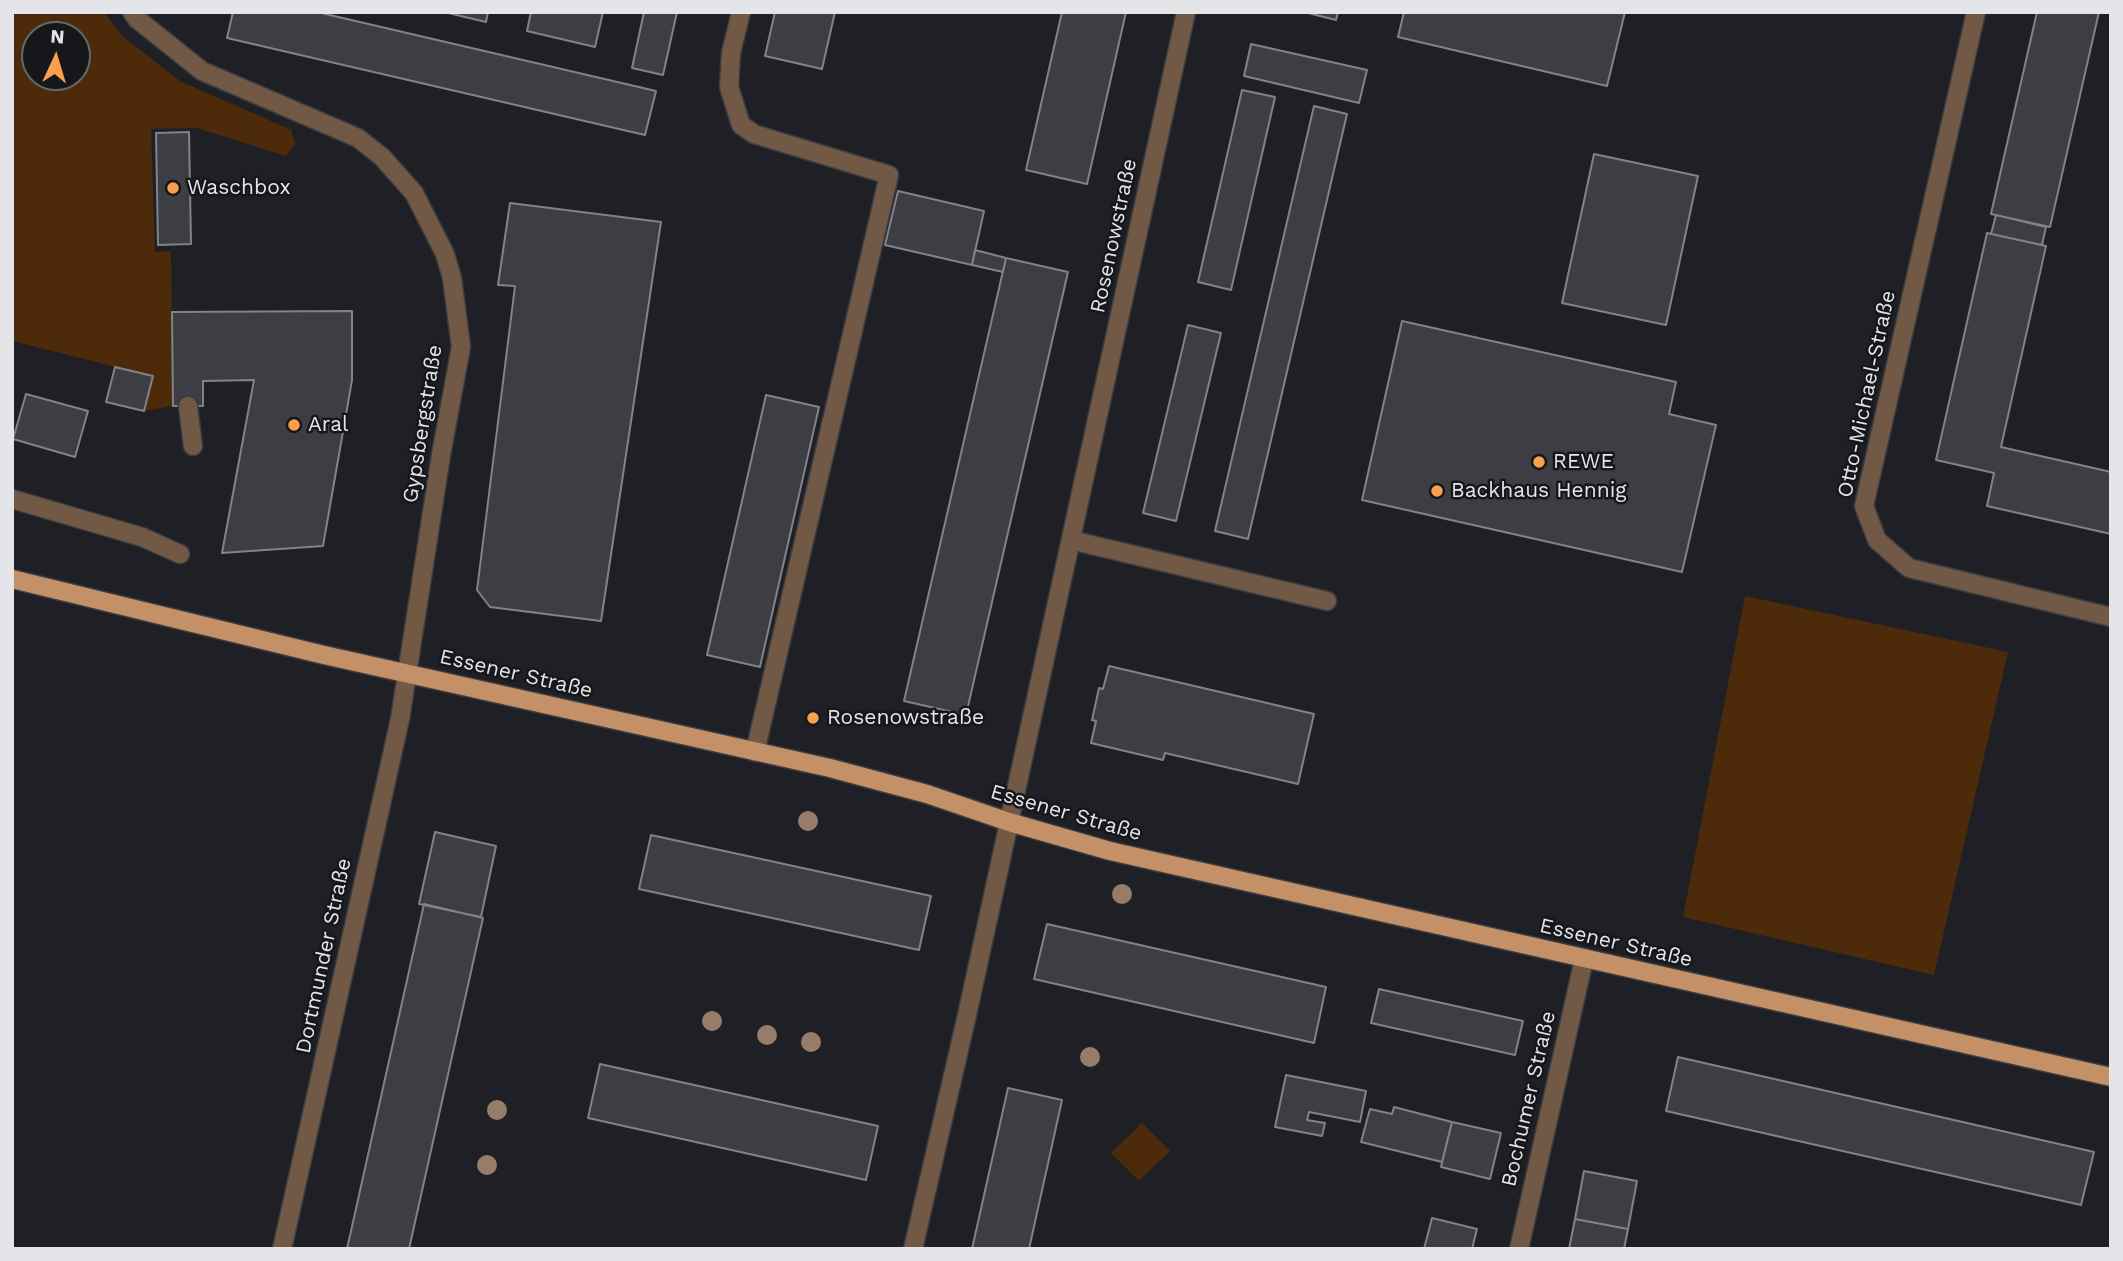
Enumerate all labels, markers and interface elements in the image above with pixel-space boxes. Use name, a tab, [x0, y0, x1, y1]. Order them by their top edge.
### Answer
north arrow	[21, 21, 91, 91]
text: N	[50, 25, 65, 49]
street label: Rosenowstraße	[1085, 157, 1143, 315]
place label: Waschbox	[187, 175, 291, 201]
marker: Waschbox	[165, 180, 181, 196]
street label: Otto-Michael-Straße	[1833, 288, 1901, 500]
street label: Gypsbergstraße	[398, 343, 448, 505]
place label: Aral	[308, 412, 348, 438]
marker: Aral	[286, 417, 302, 433]
place label: REWE	[1553, 449, 1614, 475]
marker: REWE	[1531, 454, 1547, 470]
place label: Backhaus Hennig	[1451, 478, 1626, 504]
marker: Backhaus Hennig	[1429, 483, 1445, 499]
street label: Essener Straße	[437, 644, 595, 704]
place label: Rosenowstraße	[827, 705, 984, 731]
marker: Rosenowstraße	[805, 710, 821, 726]
street label: Essener Straße	[988, 779, 1144, 847]
street label: Dortmunder Straße	[291, 856, 357, 1056]
street label: Essener Straße	[1537, 913, 1695, 973]
street label: Bochumer Straße	[1497, 1009, 1561, 1189]

